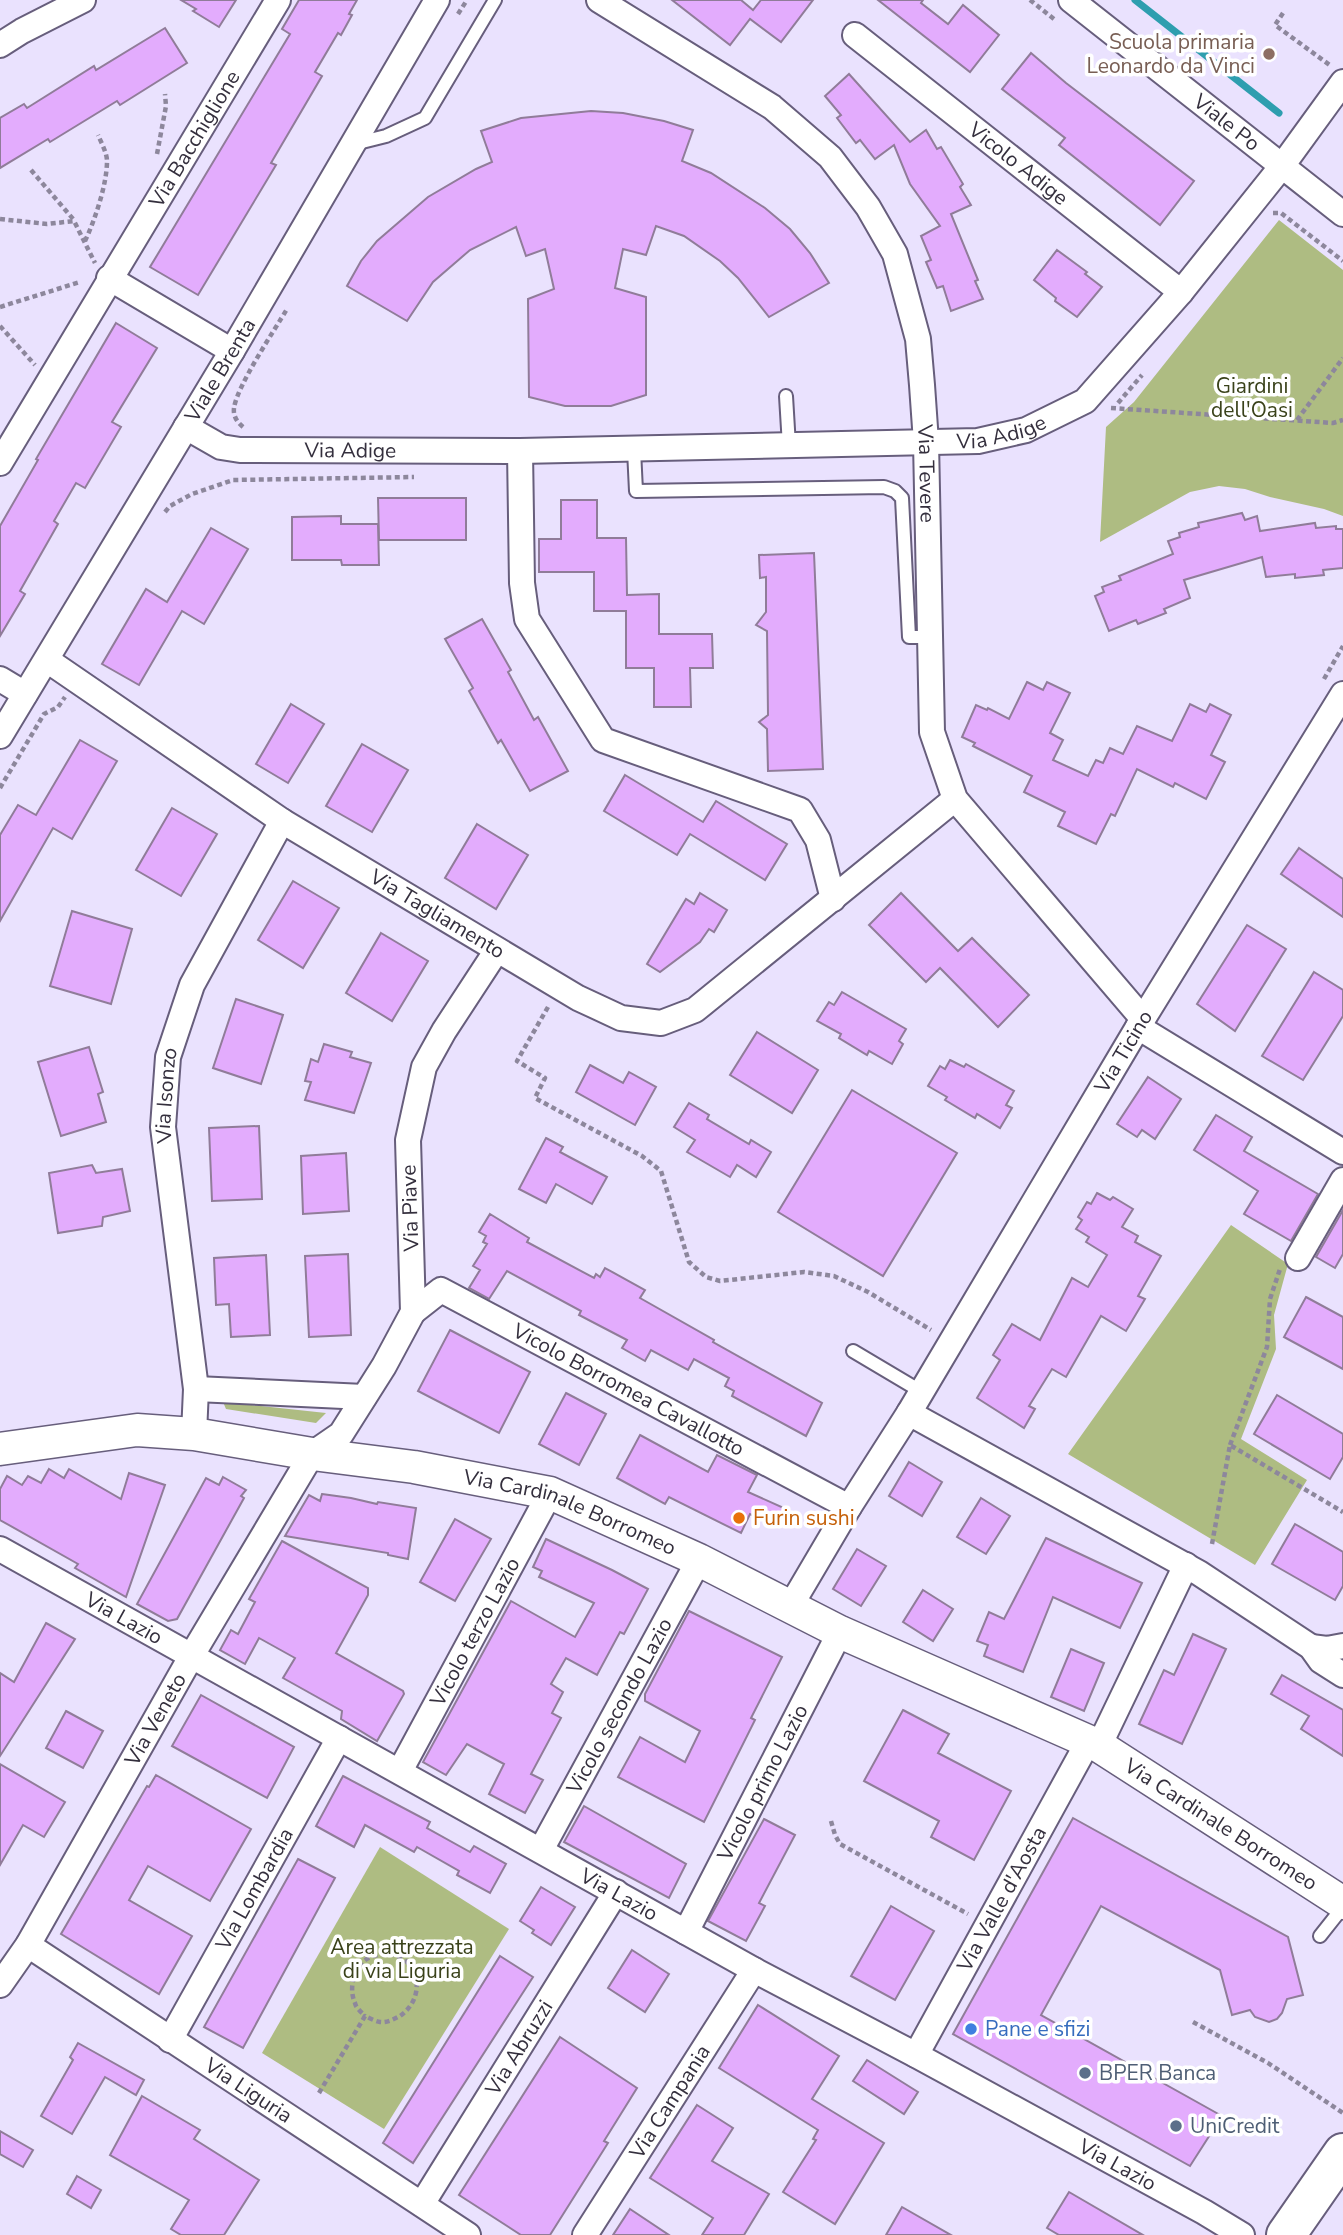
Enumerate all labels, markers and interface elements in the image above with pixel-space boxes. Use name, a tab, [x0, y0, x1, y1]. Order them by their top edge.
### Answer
place label: Scuola primaria Leonardo da Vinci	[1086, 28, 1255, 80]
marker: Scuola primaria Leonardo da Vinci	[1261, 46, 1277, 62]
street label: Via Bacchiglione	[142, 65, 247, 214]
street label: Viale Po	[1187, 87, 1266, 157]
street label: Vicolo Adige	[962, 115, 1074, 212]
street label: Viale Brenta	[178, 313, 262, 428]
park label: Giardini dell'Oasi	[1211, 372, 1293, 424]
street label: Via Adige	[955, 408, 1051, 455]
street label: Via Tevere	[911, 422, 942, 523]
street label: Via Adige	[304, 436, 396, 465]
street label: Via Tagliamento	[364, 862, 510, 965]
street label: Via Ticino	[1088, 1005, 1159, 1099]
street label: Via Isonzo	[149, 1043, 184, 1146]
street label: Via Piave	[394, 1164, 426, 1253]
street label: Vicolo Borromea Cavallotto	[507, 1316, 749, 1463]
street label: Via Cardinale Borromeo	[460, 1463, 681, 1562]
place label: Furin sushi	[753, 1504, 855, 1532]
marker: Furin sushi	[731, 1510, 747, 1526]
street label: Vicolo terzo Lazio	[423, 1553, 527, 1712]
street label: Via Lazio	[79, 1585, 168, 1651]
street label: Vicolo secondo Lazio	[560, 1613, 679, 1800]
street label: Via Veneto	[118, 1668, 193, 1772]
street label: Vicolo primo Lazio	[710, 1699, 815, 1866]
street label: Via Cardinale Borromeo	[1118, 1751, 1323, 1897]
street label: Via Valle d'Aosta	[950, 1821, 1053, 1977]
street label: Via Lombardia	[209, 1823, 300, 1956]
street label: Via Lazio	[574, 1861, 663, 1928]
park label: Area attrezzata di via Liguria	[330, 1933, 474, 1985]
street label: Via Abruzzi	[478, 1995, 559, 2101]
place label: Pane e sfizi	[985, 2015, 1090, 2043]
marker: Pane e sfizi	[963, 2021, 979, 2037]
street label: Via Campania	[623, 2039, 717, 2165]
street label: Via Liguria	[198, 2051, 298, 2129]
place label: BPER Banca	[1099, 2059, 1216, 2087]
marker: BPER Banca	[1077, 2065, 1093, 2081]
place label: UniCredit	[1190, 2112, 1280, 2140]
marker: UniCredit	[1168, 2118, 1184, 2134]
street label: Via Lazio	[1073, 2132, 1161, 2197]

